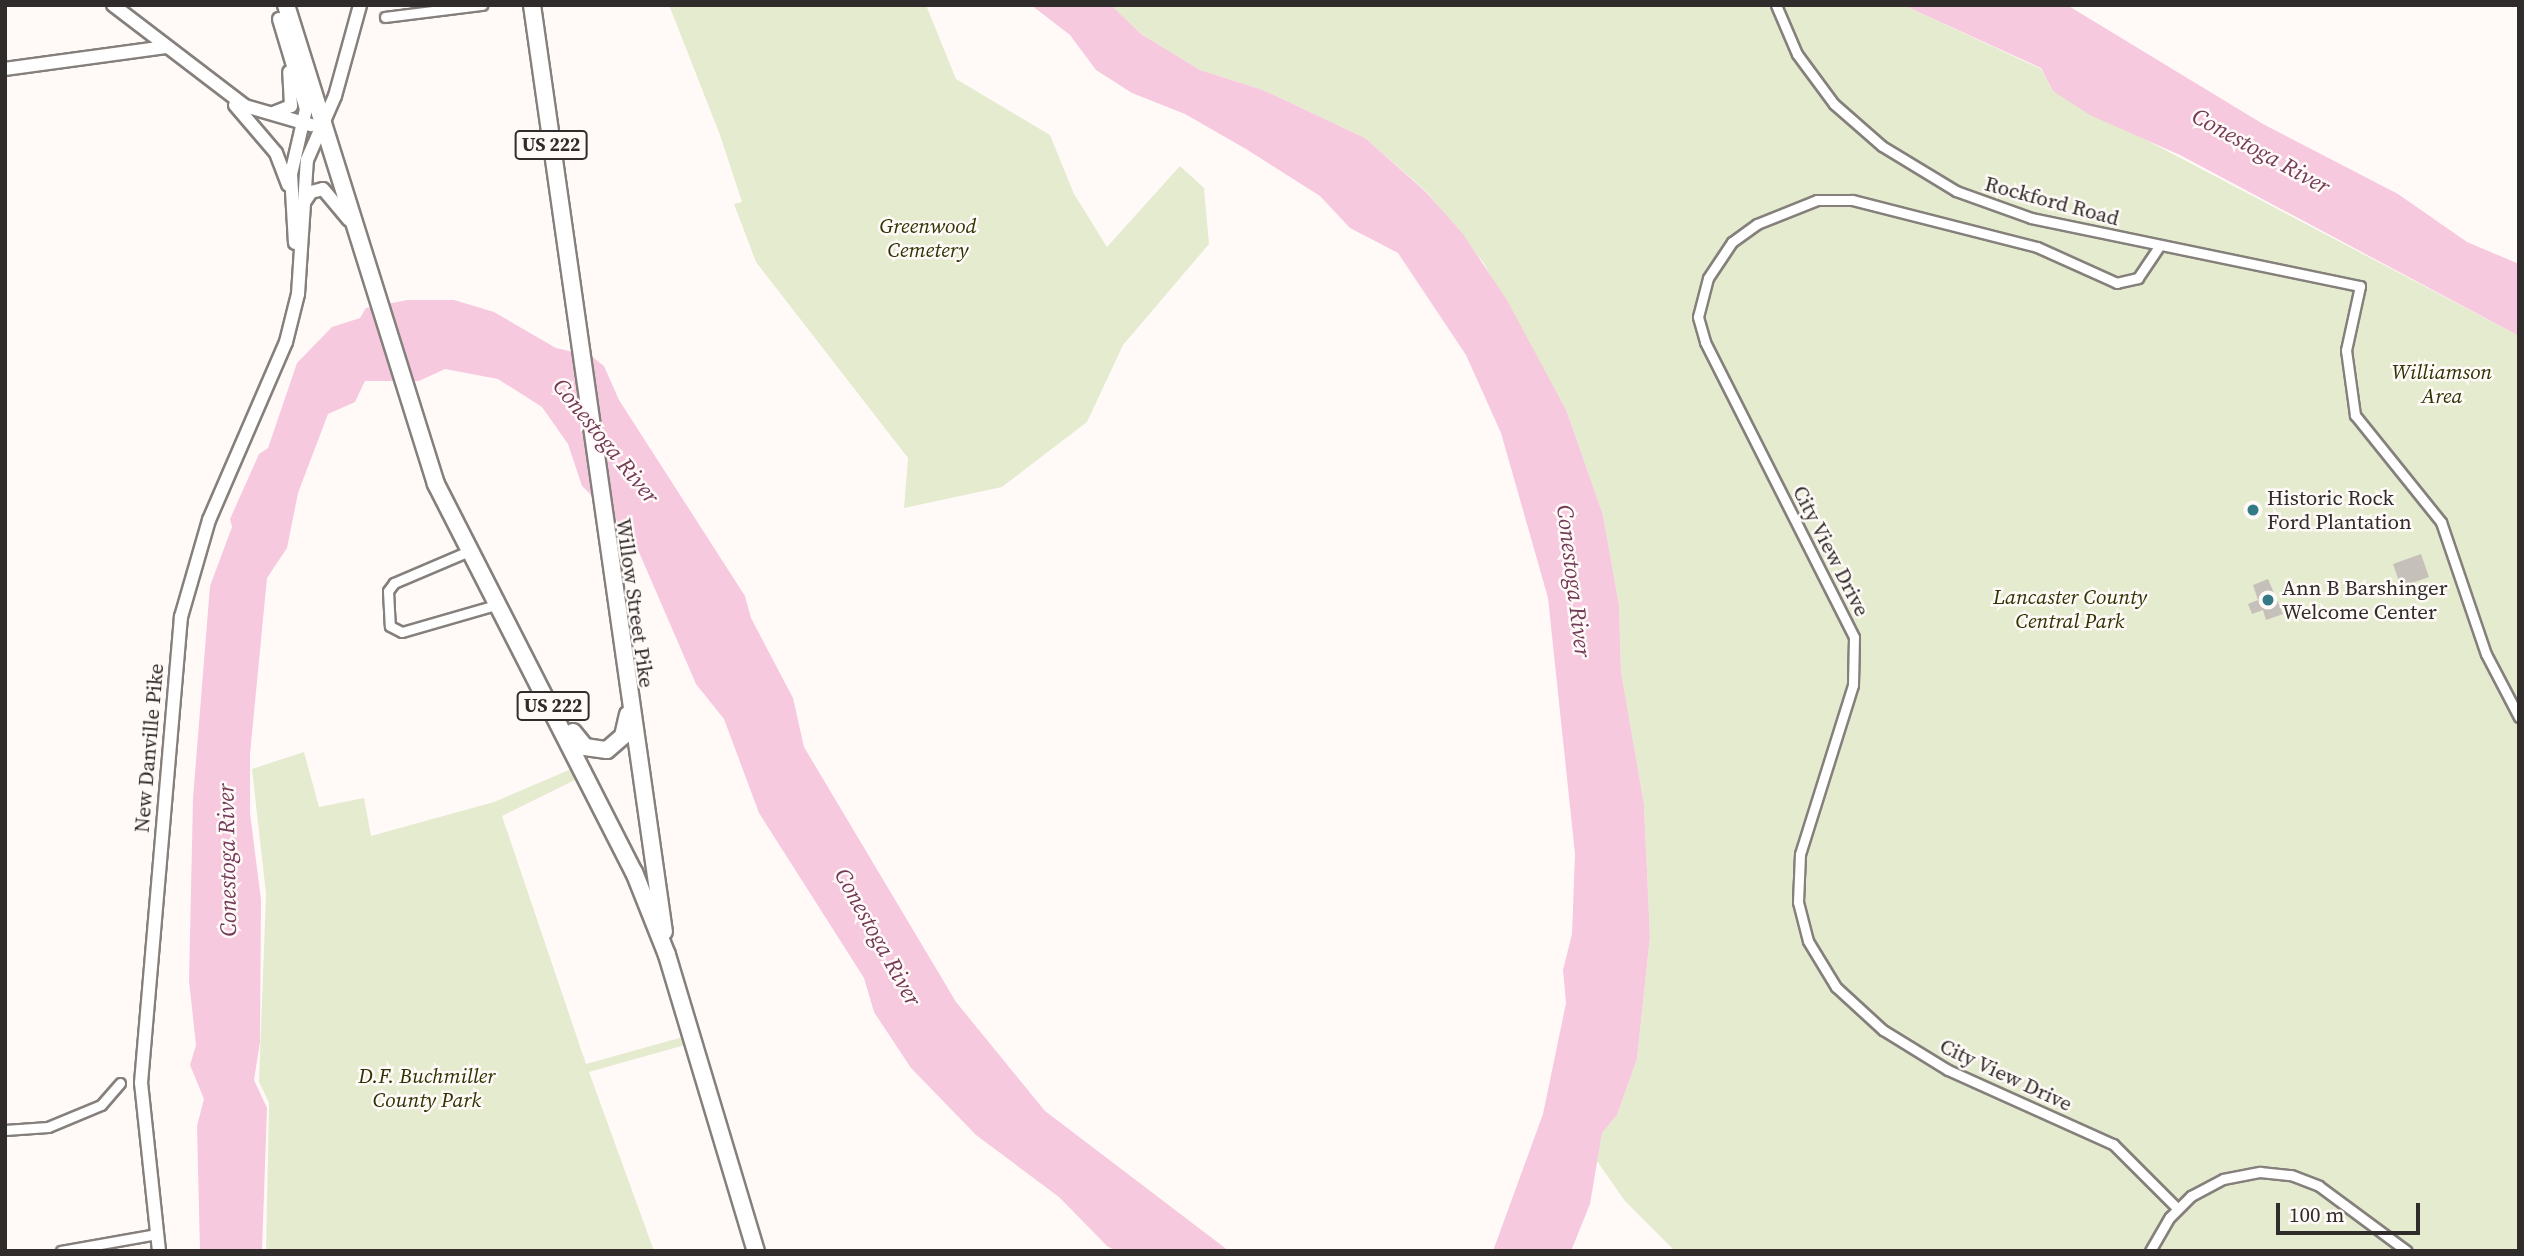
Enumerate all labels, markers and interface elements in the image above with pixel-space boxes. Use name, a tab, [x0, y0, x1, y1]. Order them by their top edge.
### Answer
water label: Conestoga River	[2187, 102, 2335, 200]
road number: US 222	[514, 130, 588, 160]
street label: Rockford Road	[1982, 171, 2122, 231]
park label: Greenwood Cemetery	[879, 213, 977, 263]
park label: Williamson Area	[2392, 359, 2492, 409]
water label: Conestoga River	[547, 373, 665, 509]
street label: City View Drive	[1787, 481, 1875, 621]
place label: Historic Rock Ford Plantation	[2267, 485, 2412, 535]
marker: Historic Rock Ford Plantation	[2245, 502, 2261, 518]
water label: Conestoga River	[1551, 503, 1597, 659]
street label: Willow Street Pike	[611, 517, 659, 689]
place label: Ann B Barshinger Welcome Center	[2282, 575, 2448, 625]
park label: Lancaster County Central Park	[1993, 584, 2147, 634]
marker: Ann B Barshinger Welcome Center	[2260, 592, 2276, 608]
street label: New Danville Pike	[129, 662, 169, 834]
road number: US 222	[516, 691, 590, 722]
water label: Conestoga River	[212, 783, 242, 937]
water label: Conestoga River	[829, 863, 927, 1011]
street label: City View Drive	[1935, 1033, 2077, 1117]
park label: D.F. Buchmiller County Park	[358, 1063, 496, 1113]
scale bar	[2279, 1190, 2422, 1234]
text: 100 m	[2289, 1200, 2344, 1229]

